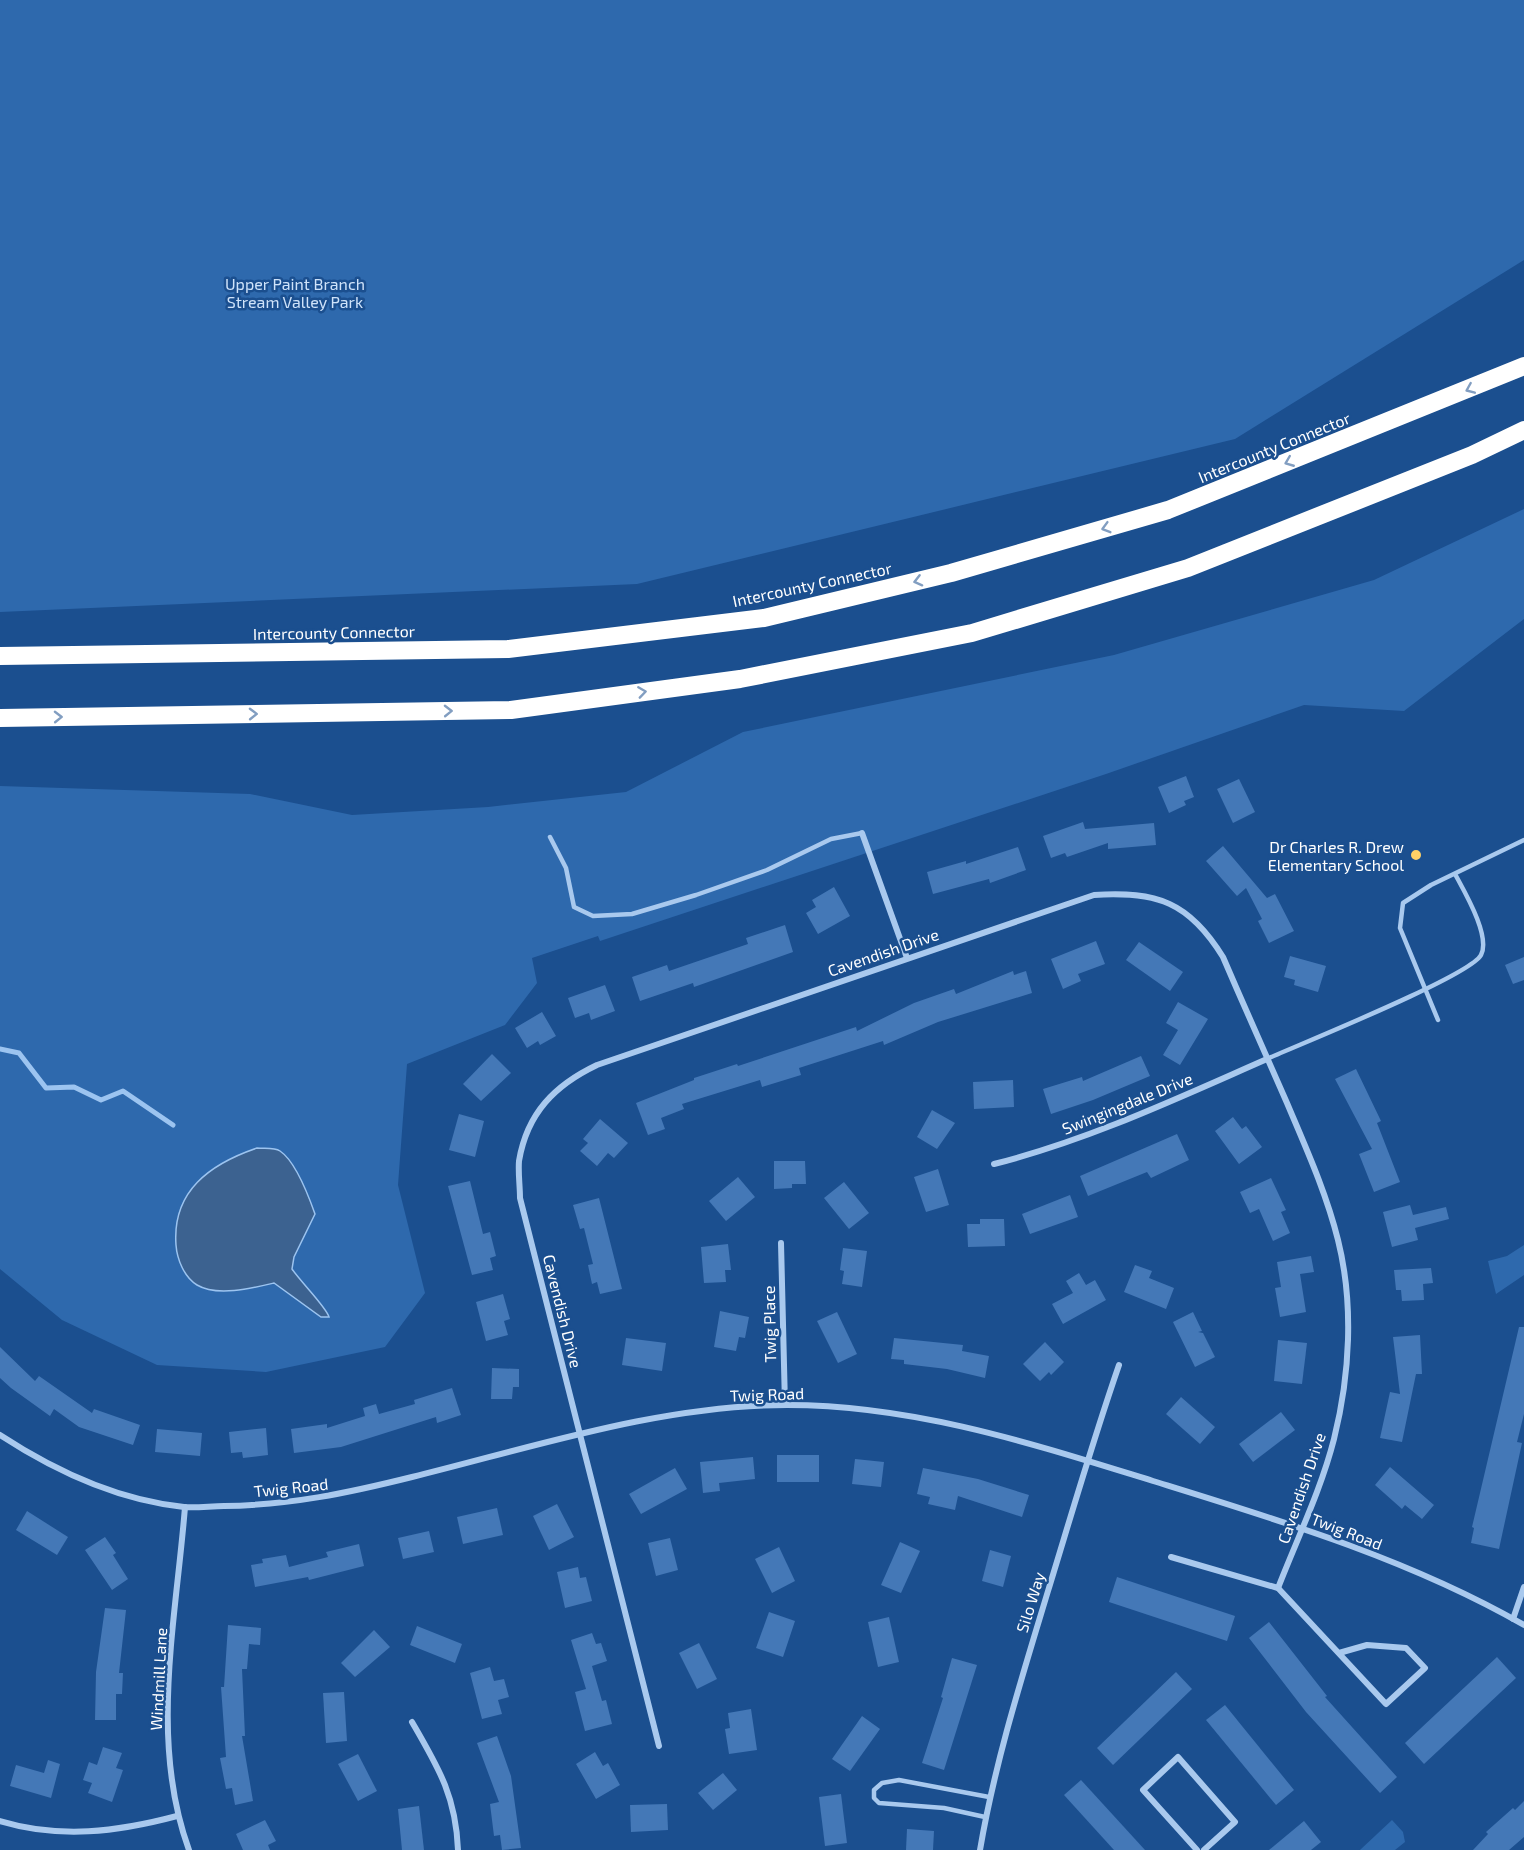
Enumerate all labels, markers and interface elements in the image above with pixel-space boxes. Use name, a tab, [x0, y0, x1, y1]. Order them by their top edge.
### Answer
park label: Upper Paint Branch Stream Valley Park	[225, 274, 365, 311]
one-way arrow	[1466, 382, 1477, 394]
street label: Intercounty Connector	[1195, 408, 1353, 486]
one-way arrow	[1285, 454, 1295, 467]
one-way arrow	[1101, 521, 1112, 533]
street label: Intercounty Connector	[731, 558, 894, 610]
one-way arrow	[914, 573, 924, 586]
street label: Intercounty Connector	[253, 621, 416, 643]
one-way arrow	[638, 687, 647, 699]
one-way arrow	[444, 705, 453, 717]
one-way arrow	[249, 708, 258, 720]
one-way arrow	[54, 711, 63, 723]
place label: Dr Charles R. Drew Elementary School	[1268, 837, 1404, 874]
marker: Dr Charles R. Drew Elementary School	[1409, 848, 1423, 862]
street label: Cavendish Drive	[825, 924, 941, 980]
street label: Swingingdale Drive	[1059, 1068, 1195, 1138]
street label: Cavendish Drive	[540, 1252, 586, 1370]
street label: Twig Place	[759, 1285, 779, 1363]
street label: Twig Road	[729, 1383, 805, 1405]
street label: Cavendish Drive	[1273, 1430, 1329, 1546]
street label: Twig Road	[253, 1474, 329, 1500]
street label: Twig Road	[1309, 1509, 1385, 1553]
street label: Silo Way	[1012, 1569, 1048, 1635]
street label: Windmill Lane	[146, 1627, 170, 1731]

